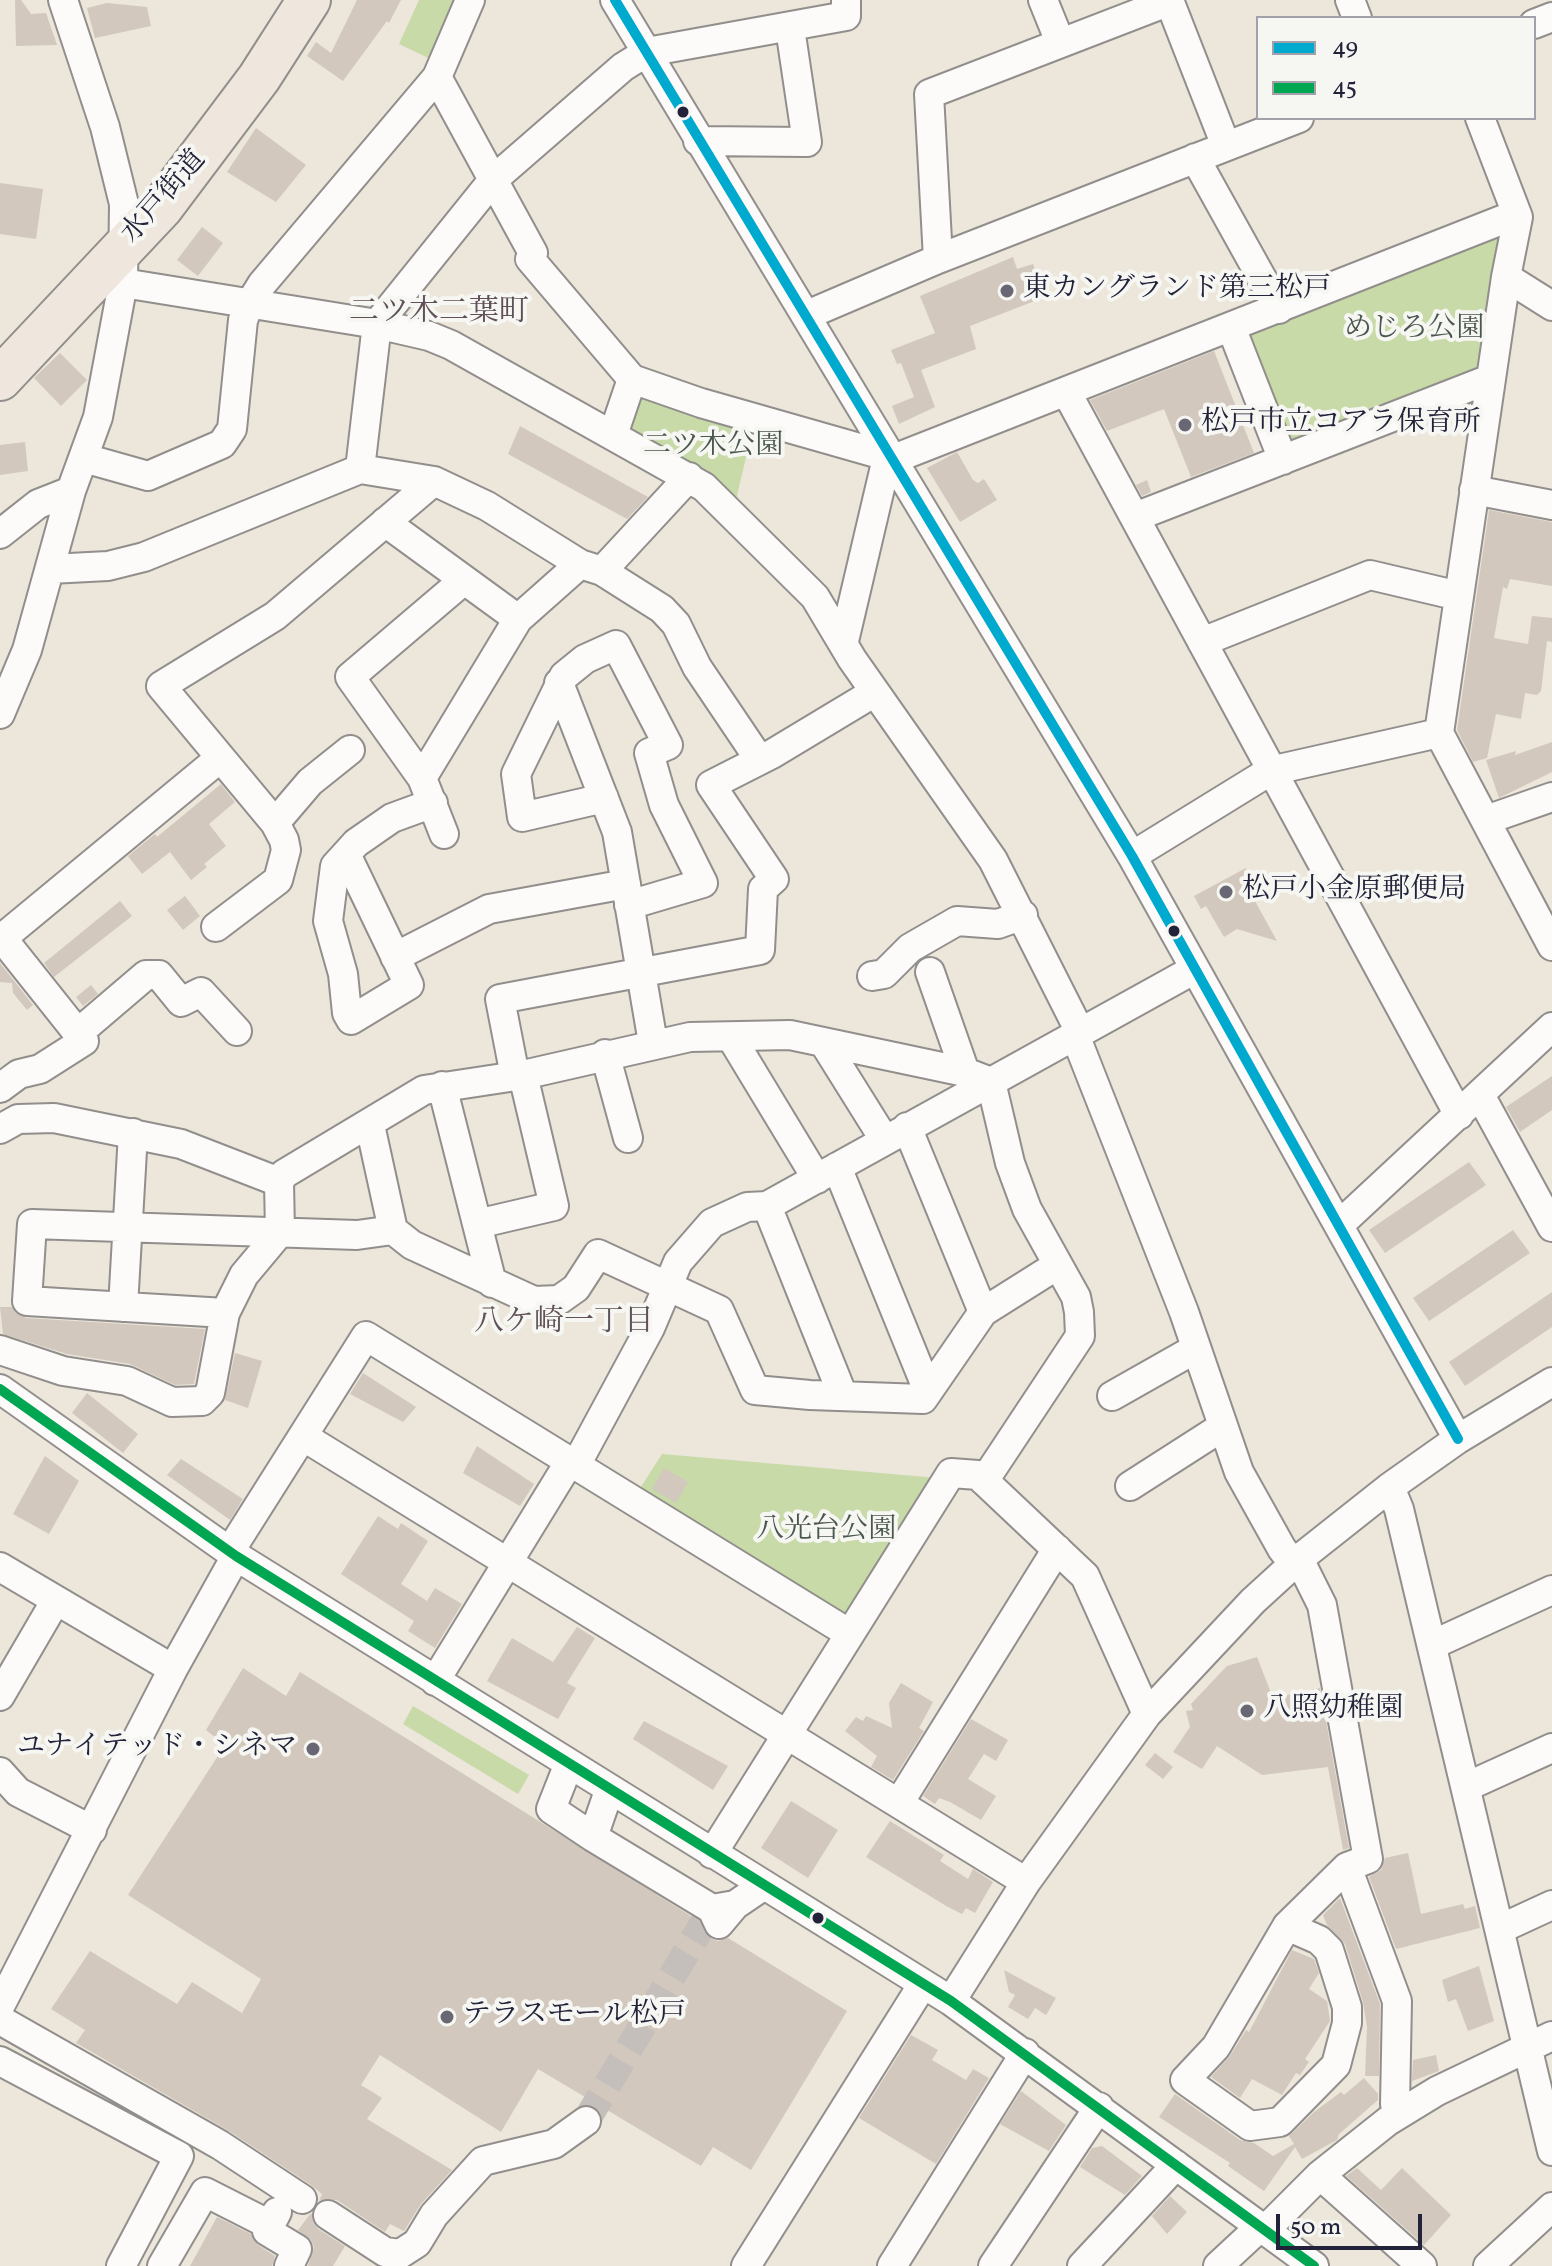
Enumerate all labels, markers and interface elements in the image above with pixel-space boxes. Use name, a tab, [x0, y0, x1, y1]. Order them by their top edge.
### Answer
legend	[1256, 16, 1536, 120]
text: 49	[1332, 31, 1358, 65]
text: 45	[1332, 71, 1357, 105]
unlabelled marker	[675, 104, 691, 120]
street label: 水戸街道	[116, 145, 214, 251]
place label: 東カングランド第三松戸	[1023, 274, 1331, 308]
marker: 東カングランド第三松戸	[998, 282, 1016, 300]
district label: 二ツ木二葉町	[349, 296, 529, 332]
park label: めじろ公園	[1344, 314, 1484, 348]
place label: 松戸市立コアラ保育所	[1201, 408, 1481, 442]
marker: 松戸市立コアラ保育所	[1176, 416, 1194, 434]
park label: 二ツ木公園	[643, 431, 783, 465]
place label: 松戸小金原郵便局	[1242, 875, 1466, 909]
marker: 松戸小金原郵便局	[1217, 883, 1235, 901]
unlabelled marker	[1166, 923, 1182, 939]
district label: 八ケ崎一丁目	[474, 1306, 654, 1342]
park label: 八光台公園	[756, 1515, 896, 1549]
place label: 八照幼稚園	[1263, 1694, 1403, 1728]
marker: 八照幼稚園	[1238, 1702, 1256, 1720]
place label: ユナイテッド・シネマ	[17, 1732, 297, 1766]
marker: ユナイテッド・シネマ	[304, 1740, 322, 1758]
unlabelled marker	[810, 1910, 826, 1926]
place label: テラスモール松戸	[463, 2000, 686, 2034]
marker: テラスモール松戸	[438, 2008, 456, 2026]
scale bar	[1280, 2198, 1426, 2248]
text: 50 m	[1290, 2211, 1342, 2245]

